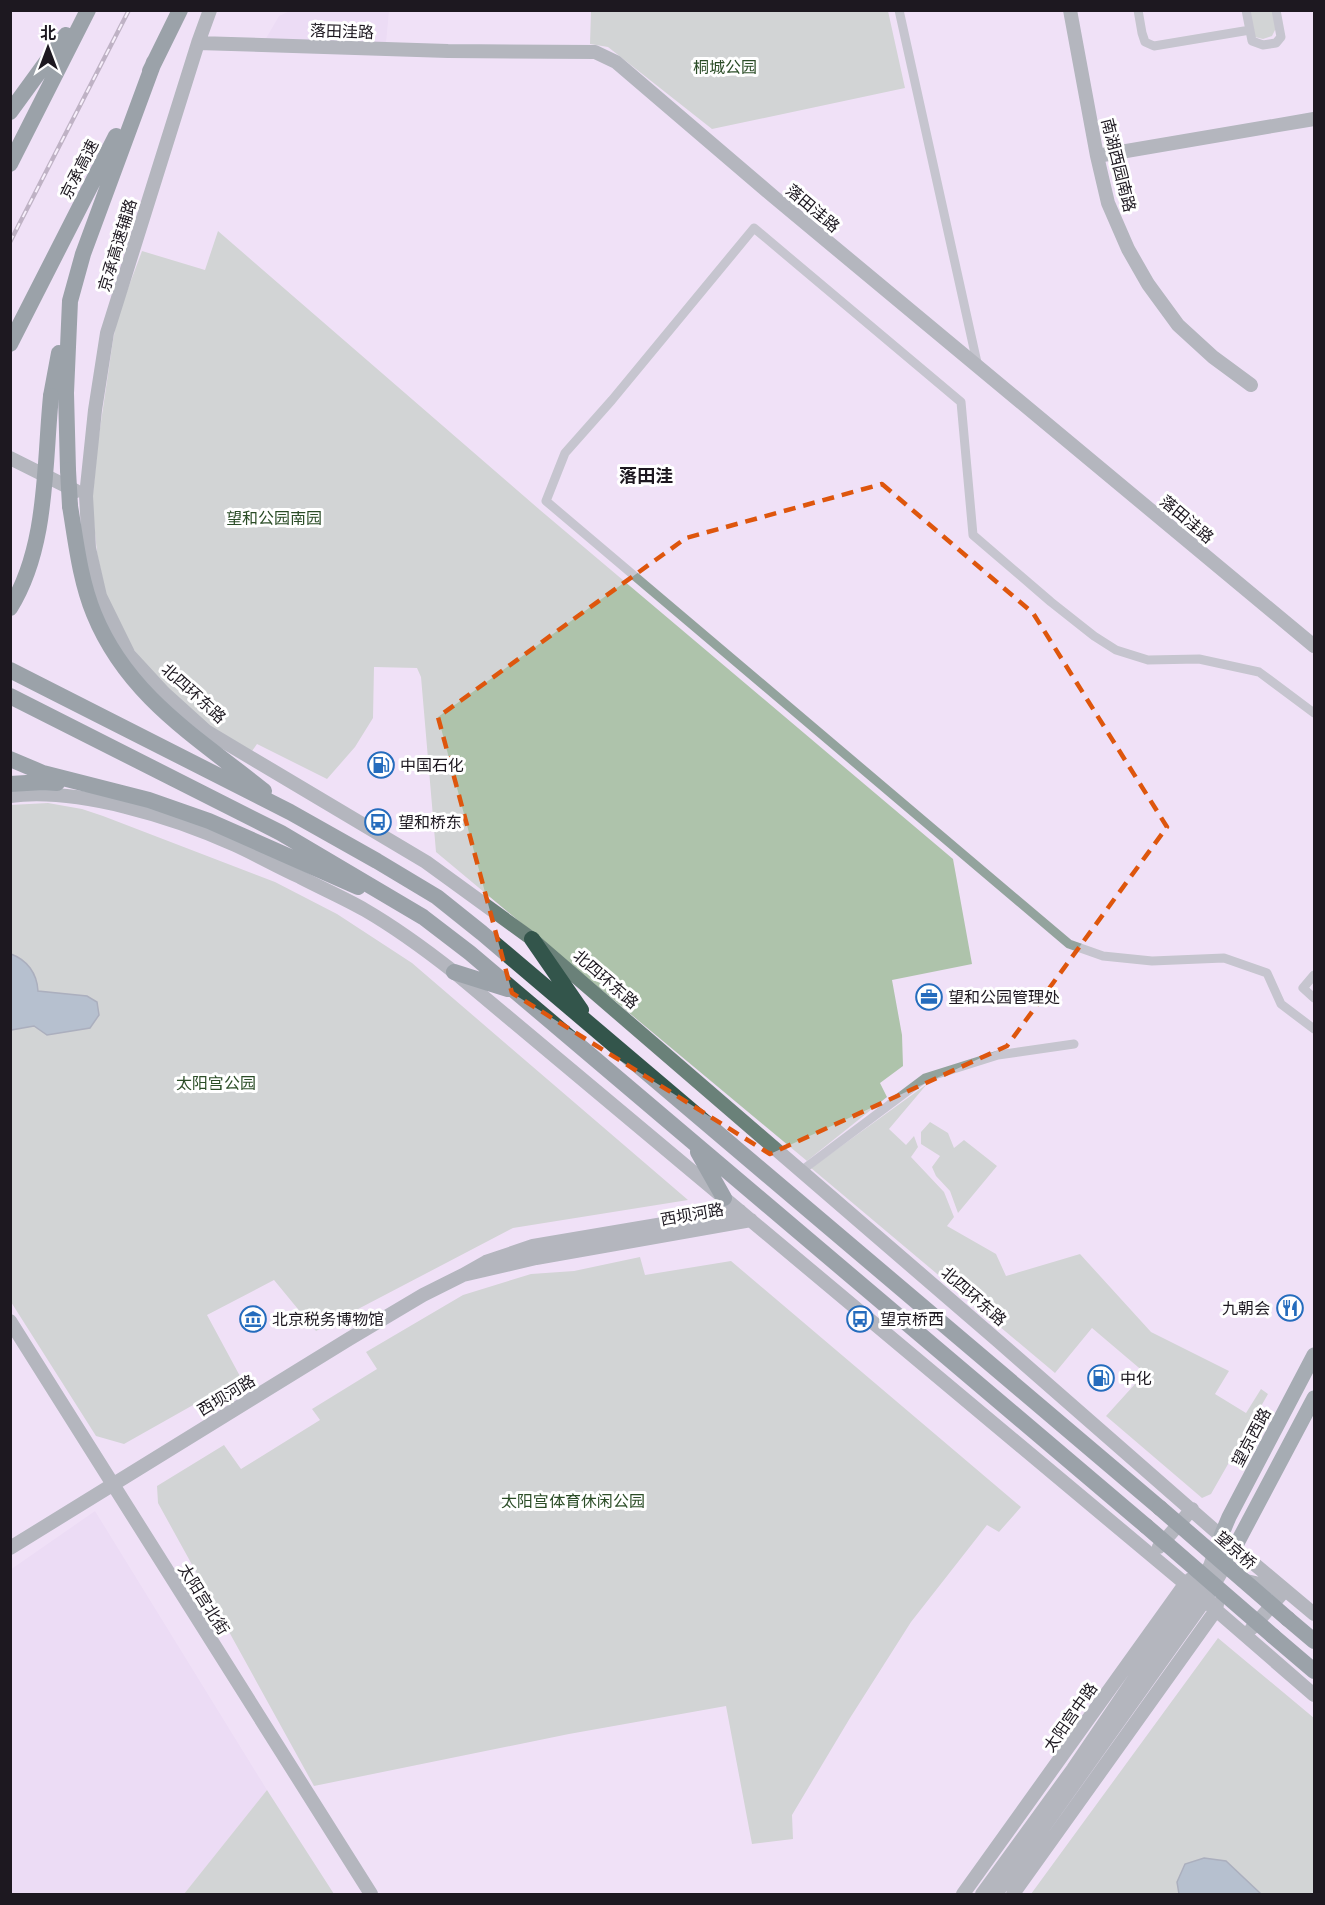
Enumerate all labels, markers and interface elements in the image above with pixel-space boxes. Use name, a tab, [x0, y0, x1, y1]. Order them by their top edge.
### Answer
north arrow	[18, 18, 78, 78]
street label: 落田洼路	[310, 20, 374, 42]
text: 北	[40, 23, 56, 43]
park label: 桐城公园	[693, 57, 757, 77]
street label: 南湖西园南路	[1098, 116, 1140, 214]
street label: 京承高速	[56, 136, 102, 202]
street label: 落田洼路	[782, 180, 844, 236]
street label: 京承高速辅路	[93, 196, 141, 294]
district label: 落田洼	[619, 464, 673, 487]
street label: 落田洼路	[1156, 491, 1218, 547]
park label: 望和公园南园	[226, 508, 322, 528]
street label: 北四环东路	[158, 659, 230, 727]
fuel station icon: 中国石化	[366, 750, 396, 780]
place label: 中国石化	[400, 755, 464, 775]
bus stop icon: 望和桥东	[363, 807, 393, 837]
place label: 望和桥东	[398, 812, 462, 832]
street label: 北四环东路	[569, 945, 643, 1013]
office icon: 望和公园管理处	[914, 982, 944, 1012]
place label: 望和公园管理处	[948, 987, 1060, 1007]
park label: 太阳宫公园	[176, 1073, 256, 1093]
street label: 西坝河路	[659, 1199, 725, 1229]
street label: 北四环东路	[937, 1262, 1011, 1330]
restaurant icon: 九朝会	[1275, 1293, 1305, 1323]
place label: 九朝会	[1222, 1298, 1270, 1318]
museum icon: 北京税务博物馆	[238, 1304, 268, 1334]
bus stop icon: 望京桥西	[845, 1304, 875, 1334]
place label: 北京税务博物馆	[272, 1309, 384, 1329]
place label: 望京桥西	[880, 1309, 944, 1329]
fuel station icon: 中化	[1086, 1363, 1116, 1393]
place label: 中化	[1120, 1368, 1152, 1388]
street label: 西坝河路	[193, 1370, 259, 1420]
street label: 望京西路	[1227, 1404, 1275, 1470]
park label: 太阳宫体育休闲公园	[501, 1491, 645, 1511]
street label: 望京桥	[1211, 1527, 1261, 1573]
street label: 太阳宫北街	[174, 1560, 234, 1638]
street label: 太阳宫中路	[1039, 1678, 1101, 1756]

